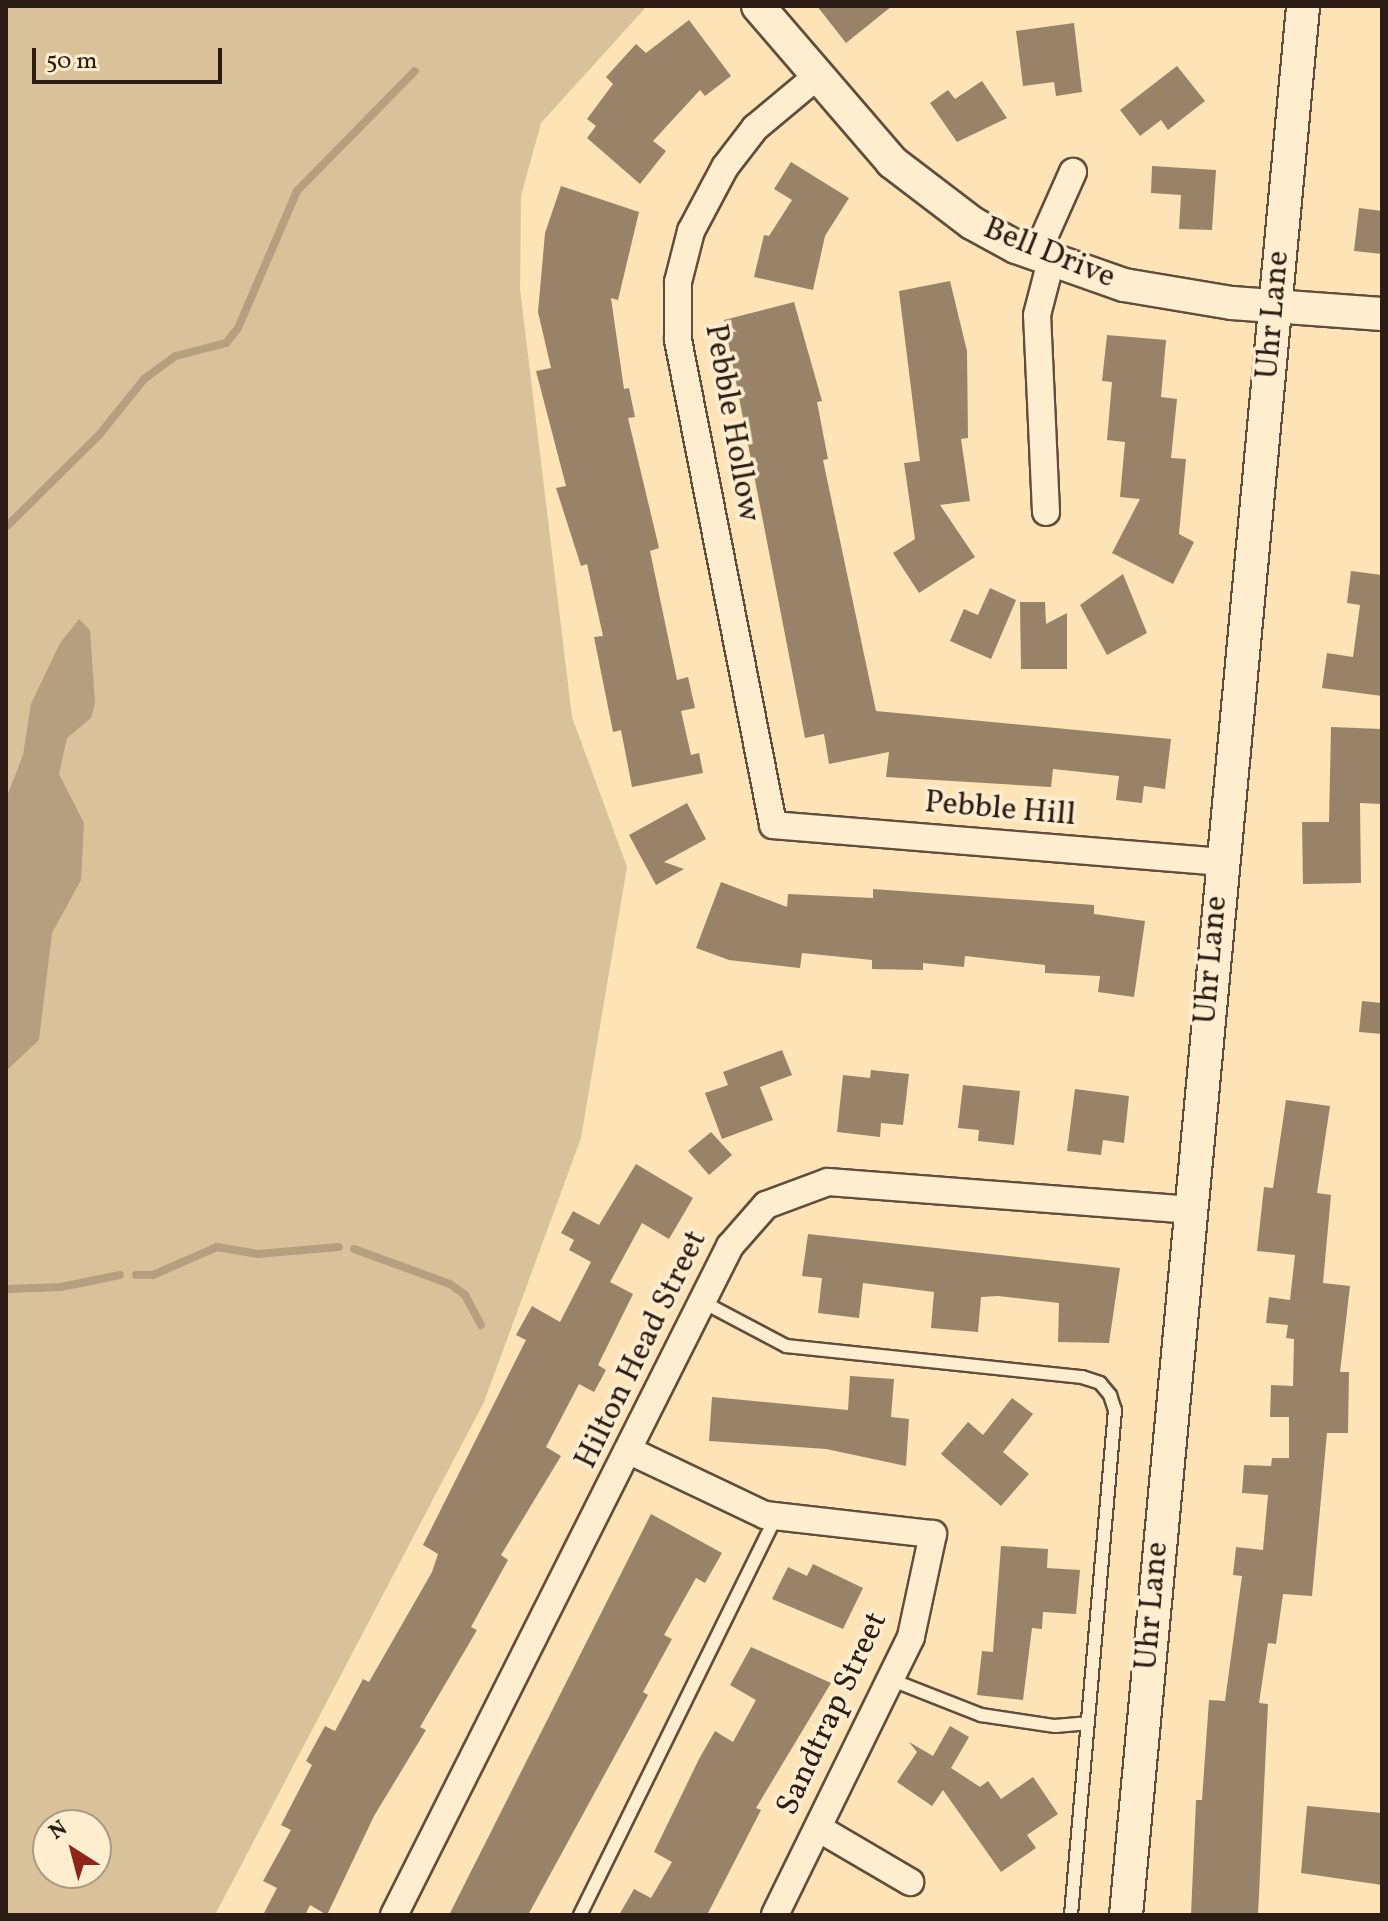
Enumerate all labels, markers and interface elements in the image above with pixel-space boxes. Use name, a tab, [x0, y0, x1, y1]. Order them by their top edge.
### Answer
scale bar	[36, 32, 226, 82]
text: 50 m	[46, 45, 98, 79]
street label: Bell Drive	[977, 210, 1121, 298]
street label: Uhr Lane	[1249, 249, 1299, 381]
street label: Pebble Hollow	[695, 321, 767, 525]
street label: Pebble Hill	[923, 784, 1077, 836]
street label: Uhr Lane	[1187, 894, 1237, 1026]
street label: Hilton Head Street	[568, 1225, 716, 1475]
street label: Uhr Lane	[1128, 1540, 1178, 1672]
street label: Sandtrap Street	[769, 1606, 897, 1822]
north arrow	[32, 1809, 112, 1889]
text: N	[43, 1814, 74, 1848]

